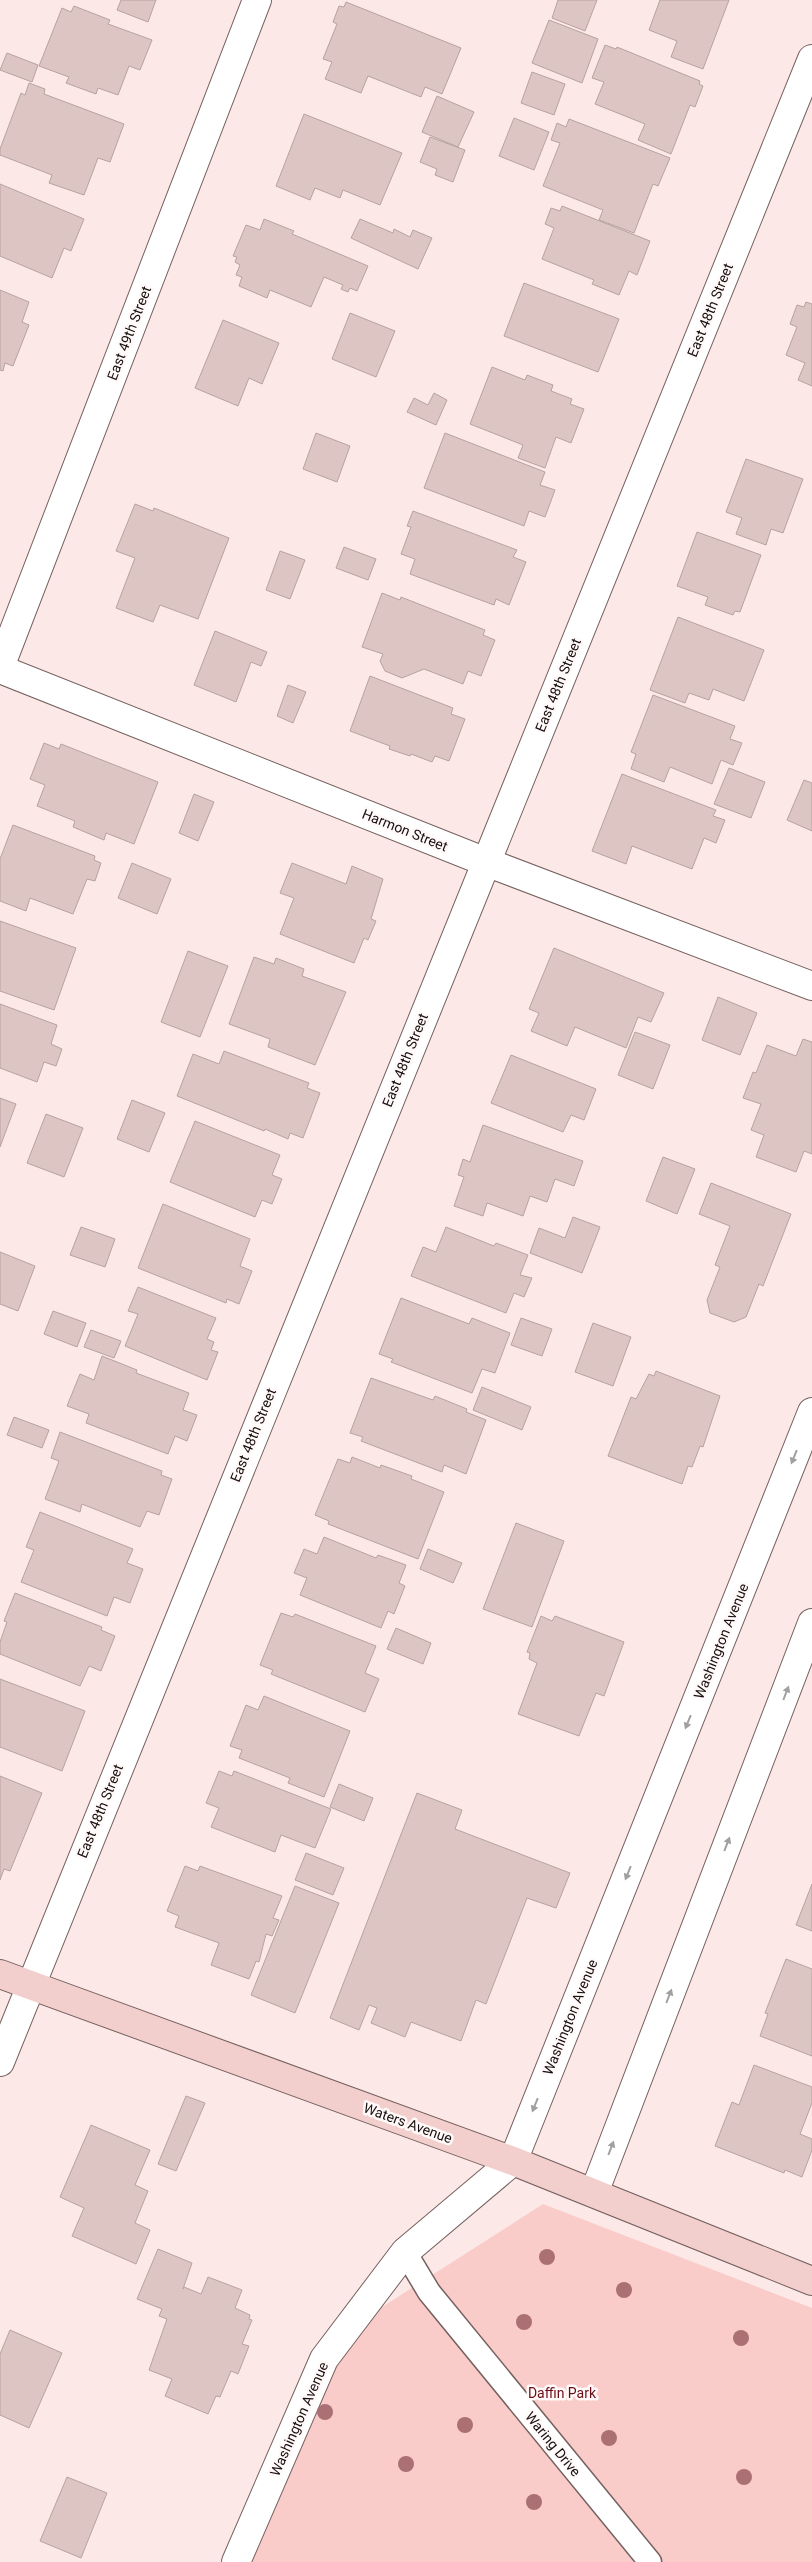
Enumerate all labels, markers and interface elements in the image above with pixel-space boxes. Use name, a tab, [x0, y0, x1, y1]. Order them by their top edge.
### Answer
street label: East 48th Street	[684, 261, 736, 359]
street label: East 49th Street	[104, 283, 154, 382]
street label: East 48th Street	[532, 636, 584, 734]
street label: Harmon Street	[360, 806, 450, 855]
street label: East 48th Street	[379, 1011, 431, 1109]
street label: East 48th Street	[227, 1386, 279, 1484]
one-way arrow	[790, 1450, 798, 1465]
street label: Washington Avenue	[691, 1581, 751, 1701]
one-way arrow	[782, 1685, 790, 1700]
one-way arrow	[684, 1715, 692, 1730]
street label: East 48th Street	[74, 1762, 126, 1860]
one-way arrow	[724, 1837, 732, 1852]
one-way arrow	[624, 1866, 632, 1881]
street label: Washington Avenue	[540, 1957, 600, 2077]
one-way arrow	[666, 1989, 674, 2003]
one-way arrow	[531, 2098, 539, 2113]
street label: Waters Avenue	[362, 2100, 454, 2146]
one-way arrow	[607, 2140, 615, 2155]
street label: Washington Avenue	[267, 2359, 331, 2479]
park label: Daffin Park	[528, 2385, 597, 2401]
street label: Waring Drive	[522, 2408, 584, 2480]

